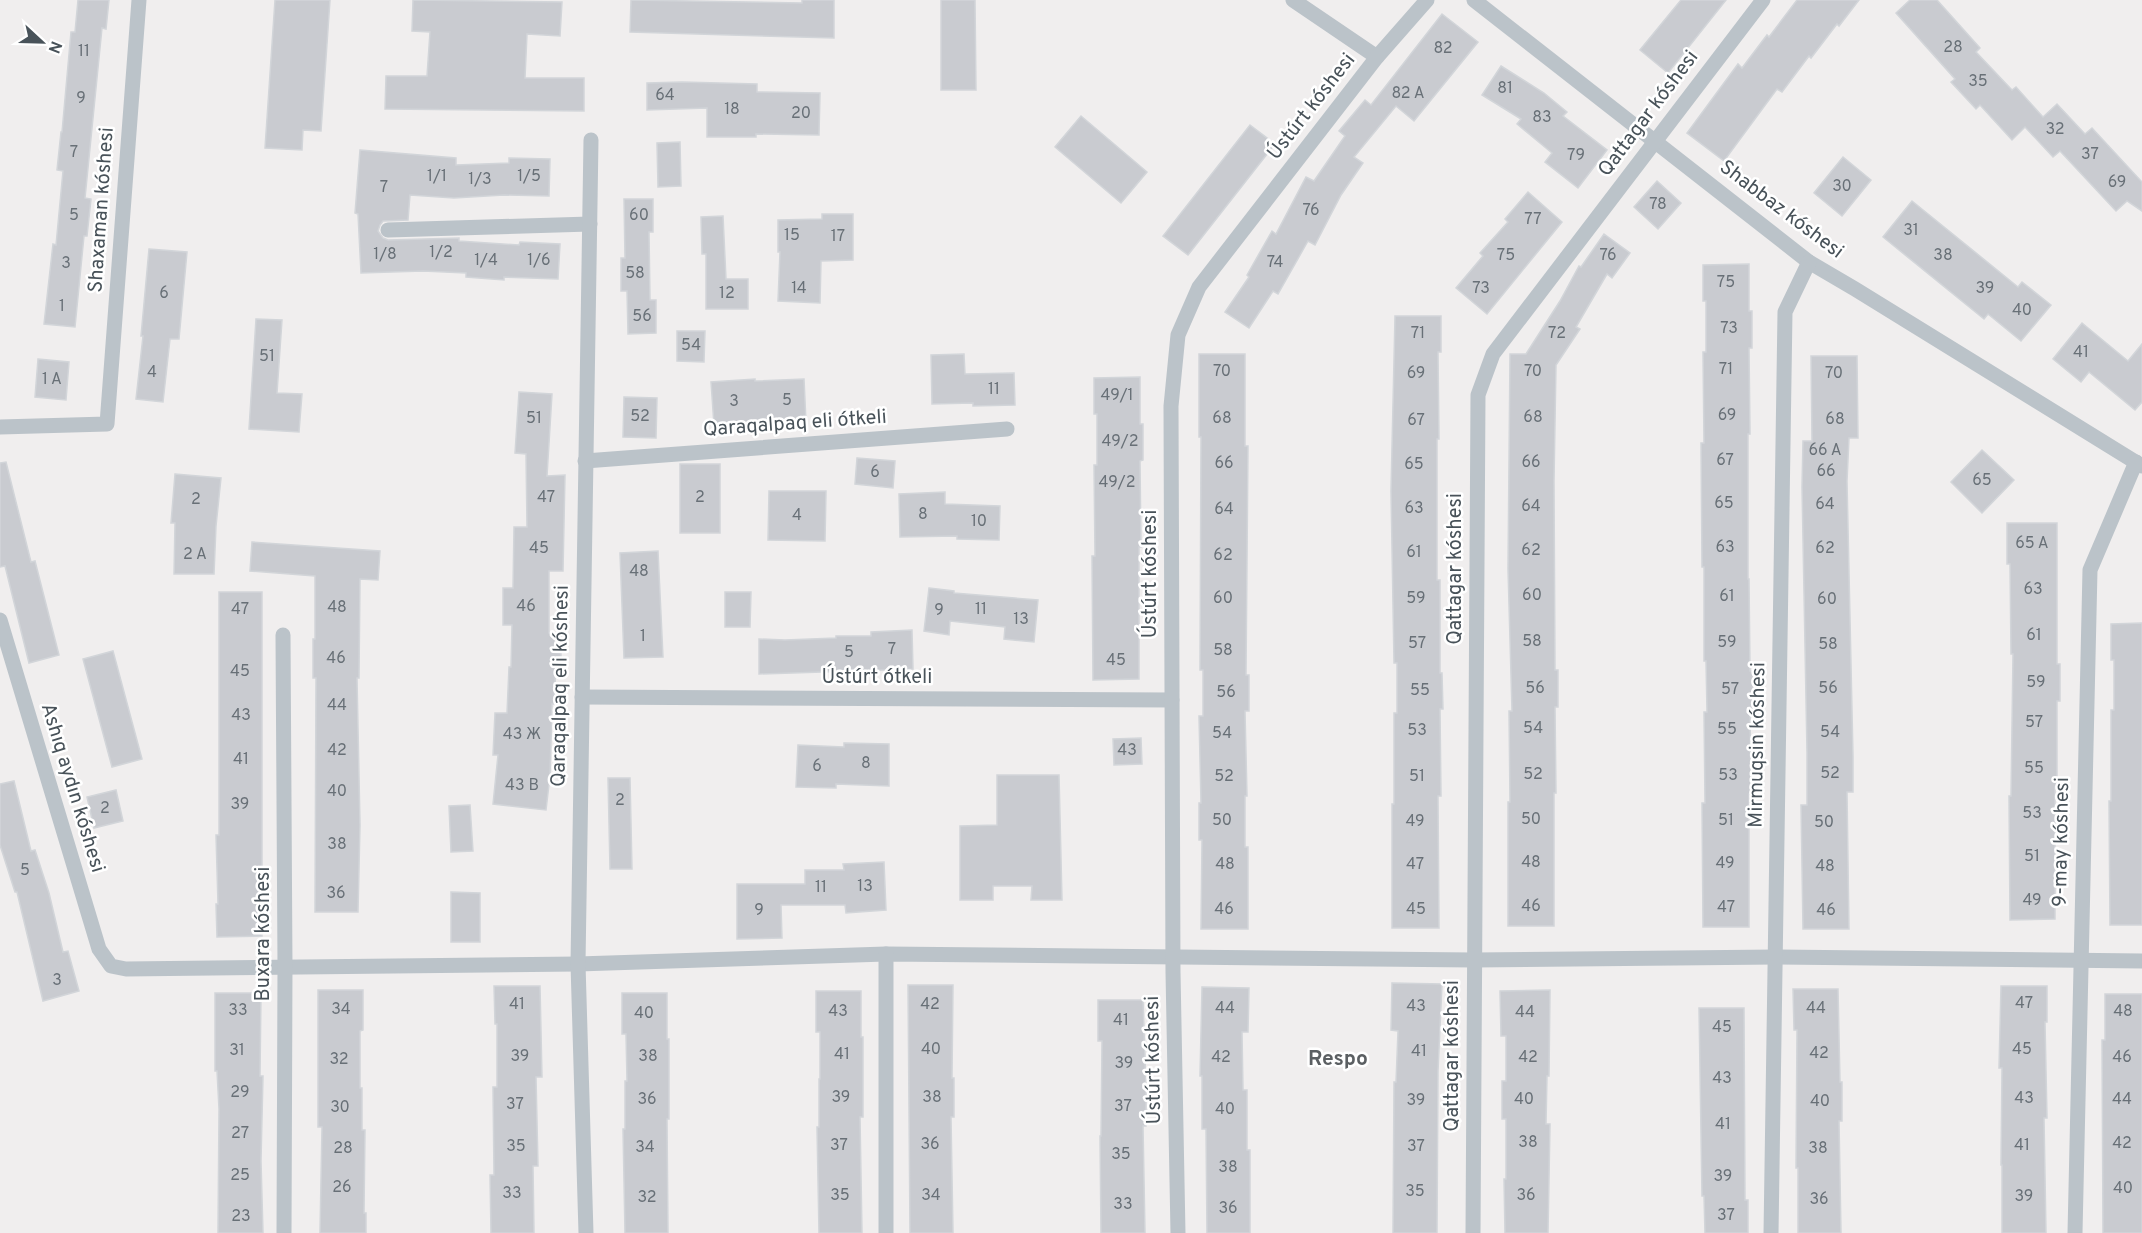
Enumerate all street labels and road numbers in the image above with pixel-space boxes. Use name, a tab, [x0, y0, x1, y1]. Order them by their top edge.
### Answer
street label: Qattagar kóshesi	[1593, 46, 1705, 182]
street label: Ústúrt kóshesi	[1261, 47, 1362, 166]
street label: Shaxaman kóshesi	[83, 126, 121, 294]
street label: Shabbaz kóshesi	[1714, 155, 1848, 265]
street label: Qaraqalpaq eli ótkeli	[702, 405, 888, 443]
street label: Qattagar kóshesi	[1443, 493, 1469, 645]
street label: Ústúrt kóshesi	[1136, 510, 1164, 638]
street label: Qaraqalpaq eli kóshesi	[546, 585, 576, 787]
street label: Mirmuqsin kóshesi	[1744, 662, 1772, 828]
street label: Ústúrt ótkeli	[822, 663, 932, 691]
street label: Ashıq aydın kóshesi	[34, 700, 110, 876]
street label: 9-may kóshesi	[2048, 777, 2076, 907]
street label: Buxara kóshesi	[251, 867, 277, 1001]
street label: Qattagar kóshesi	[1440, 980, 1466, 1132]
street label: Ústúrt kóshesi	[1138, 995, 1168, 1125]

